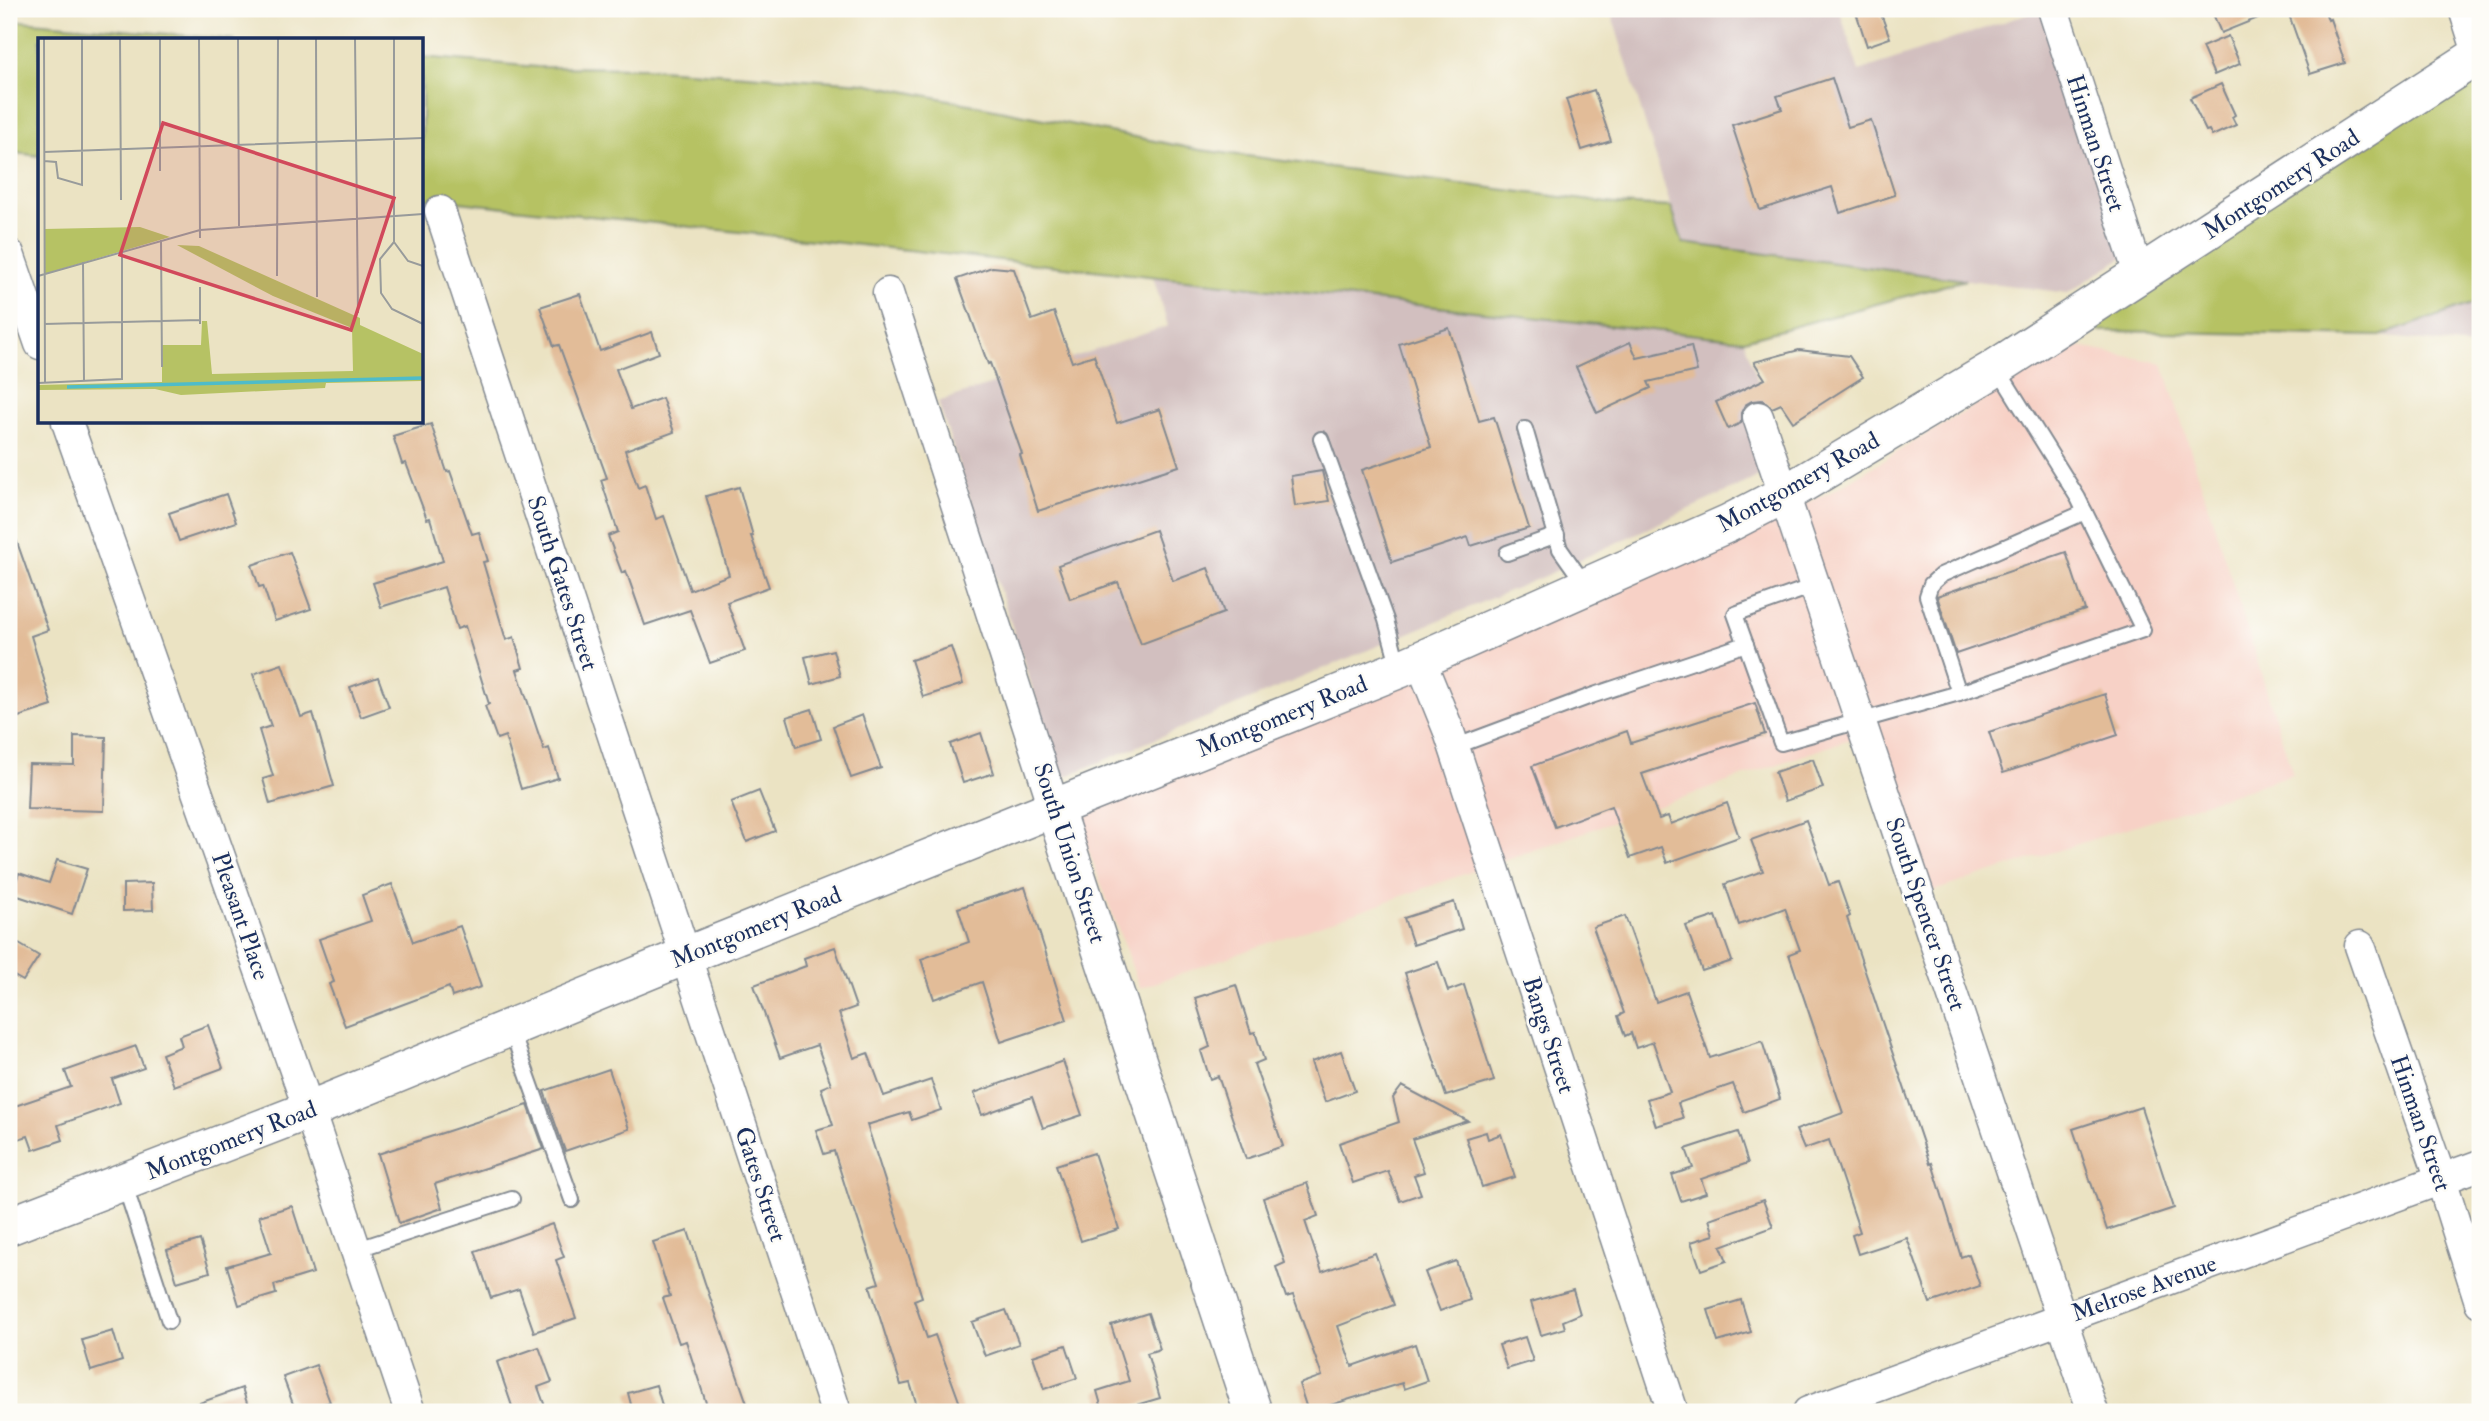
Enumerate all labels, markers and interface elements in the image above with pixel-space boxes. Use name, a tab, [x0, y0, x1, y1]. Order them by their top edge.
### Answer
inset map	[38, 38, 424, 424]
street label: Hinman Street	[2059, 71, 2132, 216]
street label: Montgomery Road	[2197, 122, 2366, 247]
street label: Montgomery Road	[1712, 425, 1885, 540]
street label: South Gates Street	[520, 492, 605, 675]
street label: Montgomery Road	[1192, 668, 1372, 765]
street label: South Union Street	[1026, 759, 1113, 947]
street label: South Spencer Street	[1878, 814, 1973, 1015]
street label: Pleasant Place	[204, 848, 277, 984]
street label: Montgomery Road	[666, 879, 846, 976]
street label: Bangs Street	[1515, 973, 1582, 1098]
street label: Hinman Street	[2383, 1051, 2458, 1196]
street label: Montgomery Road	[141, 1093, 321, 1187]
street label: Gates Street	[727, 1123, 794, 1246]
street label: Melrose Avenue	[2067, 1248, 2221, 1329]

